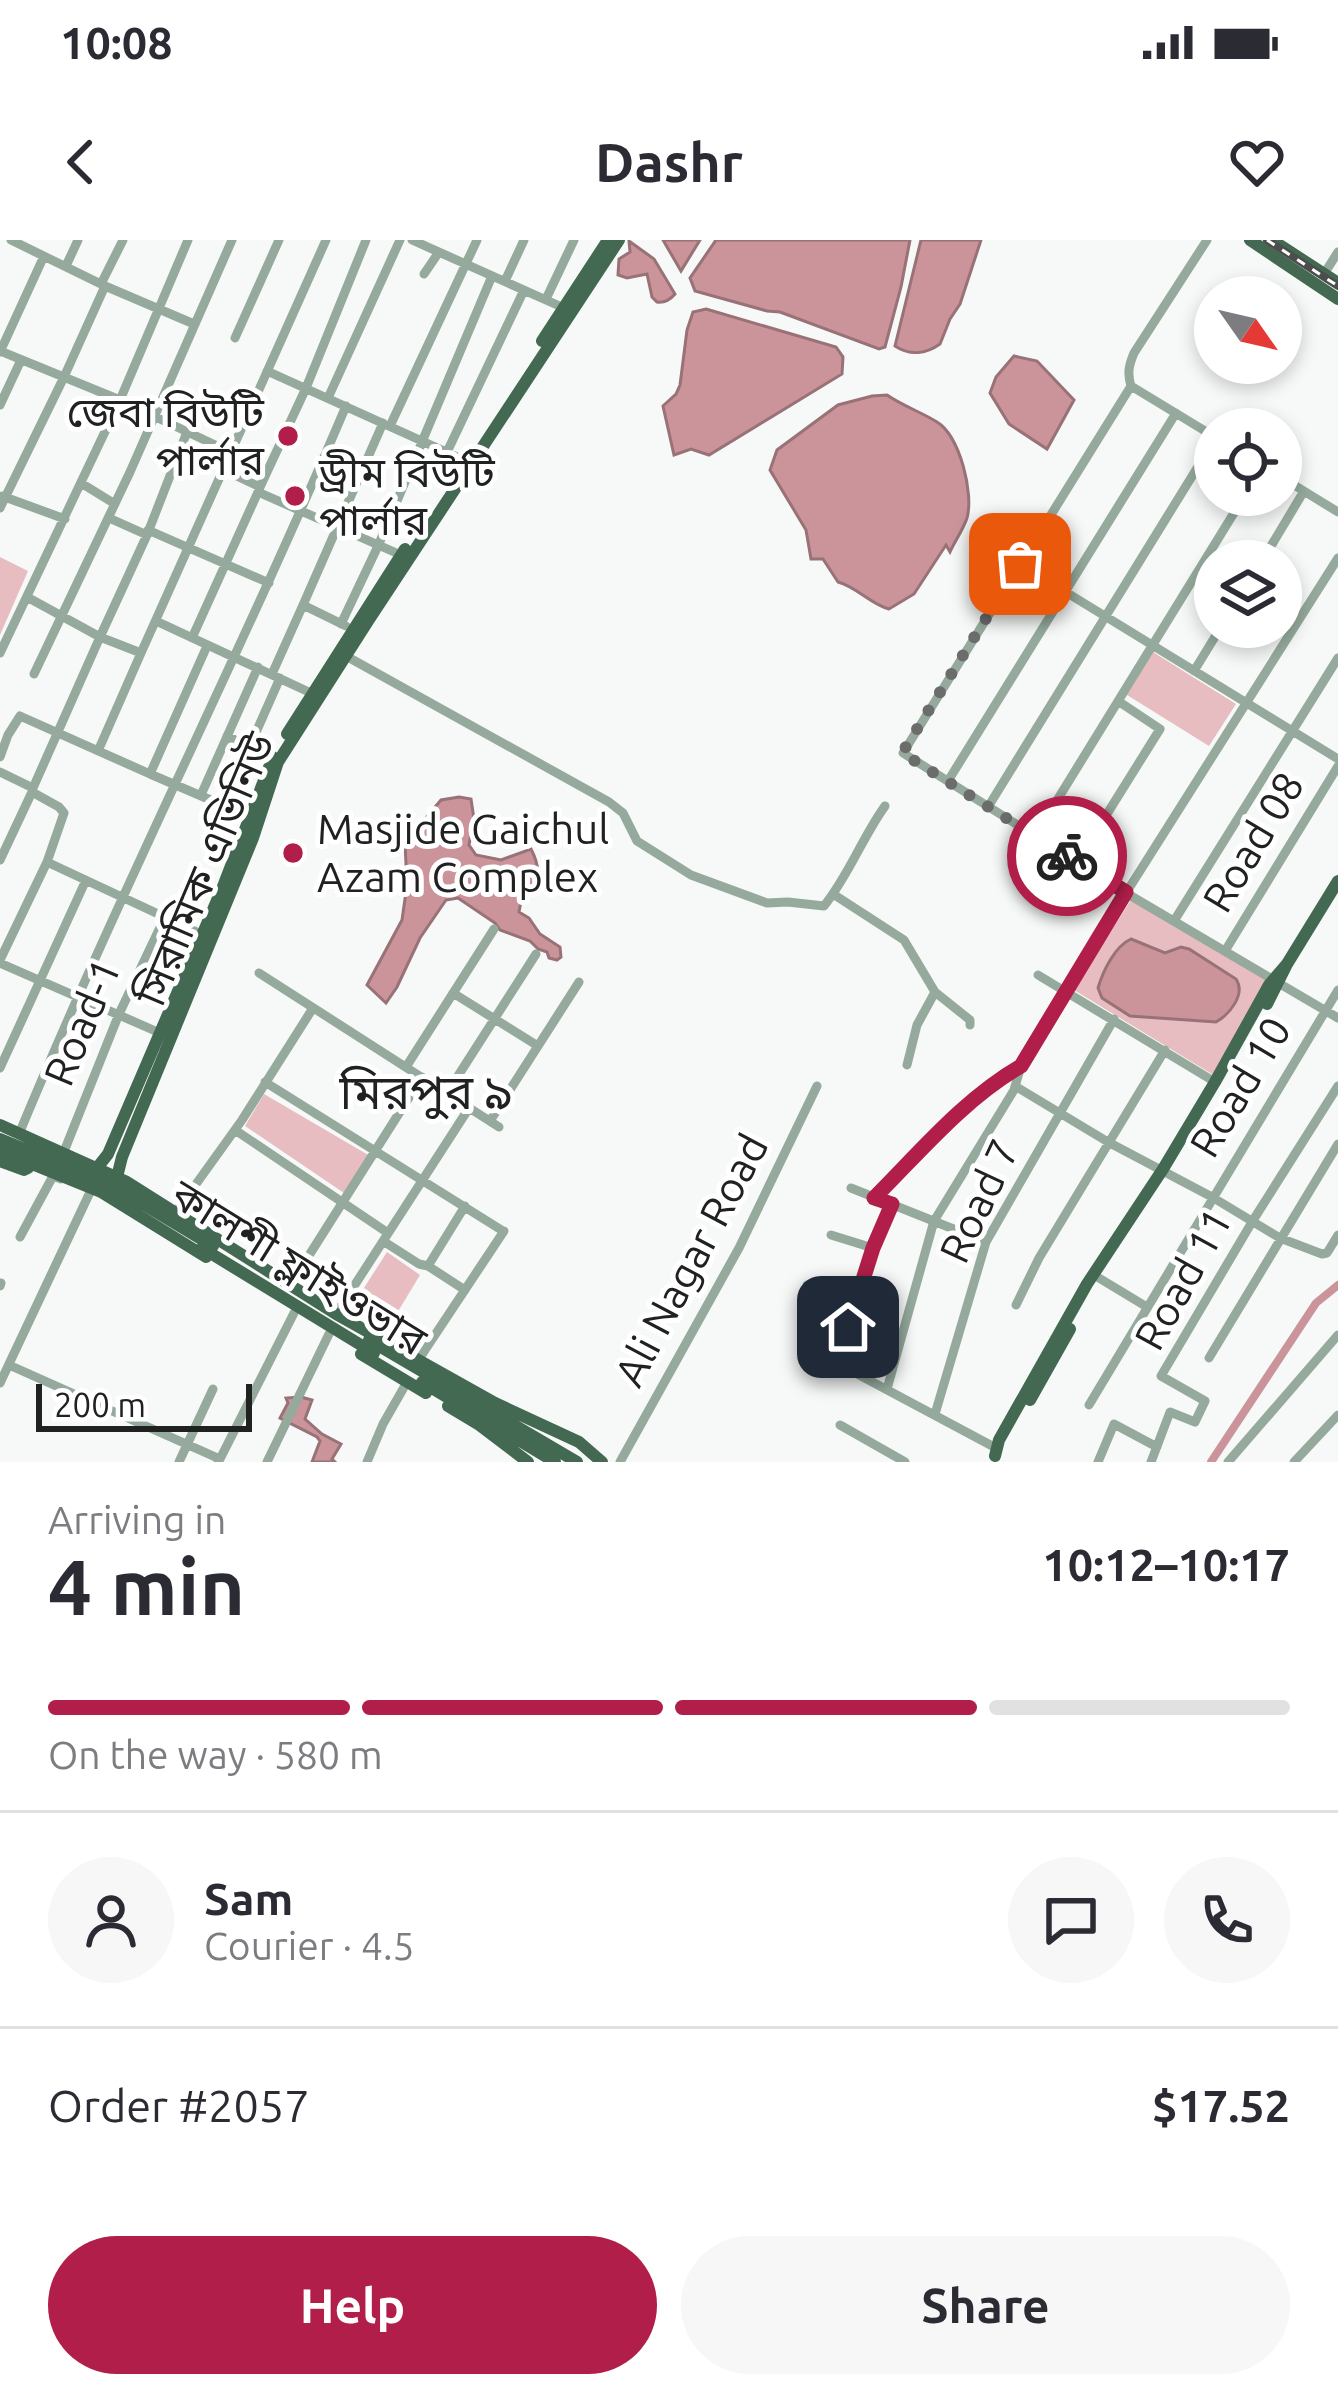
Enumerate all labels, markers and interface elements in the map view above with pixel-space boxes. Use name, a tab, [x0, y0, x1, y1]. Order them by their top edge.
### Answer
text: 10:08	[60, 17, 173, 68]
icon: back	[48, 129, 114, 195]
icon: heart	[1224, 129, 1290, 195]
text: Dashr	[595, 132, 743, 192]
north arrow	[1194, 276, 1302, 384]
map controls	[1194, 276, 1302, 648]
place label: জেবা বিউটি পার্লার	[67, 388, 265, 483]
button: locate	[1194, 408, 1302, 516]
marker: জেবা বিউটি পার্লার	[275, 423, 301, 449]
place label: ড্রীম বিউটি পার্লার	[318, 448, 496, 543]
marker: ড্রীম বিউটি পার্লার	[282, 483, 308, 509]
pin	[969, 513, 1071, 615]
icon: bag	[987, 531, 1053, 597]
button: layers	[1194, 540, 1302, 648]
street label: সিরামিক এভিনিউ	[126, 724, 284, 1013]
street label: Road 08	[1193, 764, 1312, 920]
courier	[1007, 796, 1127, 916]
place label: Masjide Gaichul Azam Complex	[317, 805, 609, 900]
icon: bike	[1034, 823, 1100, 889]
marker: Masjide Gaichul Azam Complex	[280, 840, 306, 866]
street label: Road-1	[34, 952, 129, 1092]
street label: Road 10	[1180, 1009, 1299, 1165]
district label: মিরপুর ৯	[338, 1064, 513, 1120]
street label: Ali Nagar Road	[605, 1126, 777, 1393]
street label: Road 7	[930, 1132, 1027, 1270]
street label: কালশী ফ্লাইওভার	[162, 1169, 436, 1365]
street label: Road 11	[1125, 1200, 1240, 1357]
pin	[797, 1276, 899, 1378]
icon: home	[815, 1294, 881, 1360]
scale bar	[36, 1378, 252, 1431]
text: 200 m	[54, 1386, 146, 1423]
text: Arriving in	[48, 1498, 226, 1541]
text: 10:12–10:17	[1042, 1539, 1290, 1590]
text: 4 min	[48, 1542, 245, 1630]
text: On the way · 580 m	[48, 1733, 383, 1776]
button: person	[48, 1857, 174, 1983]
button: chat	[1008, 1857, 1134, 1983]
button: phone	[1164, 1857, 1290, 1983]
text: Sam	[204, 1873, 293, 1924]
text: Courier · 4.5	[204, 1924, 415, 1967]
text: Order #2057	[48, 2080, 310, 2131]
text: $17.52	[1152, 2080, 1290, 2131]
button: Help	[48, 2236, 657, 2374]
button: Share	[681, 2236, 1290, 2374]

